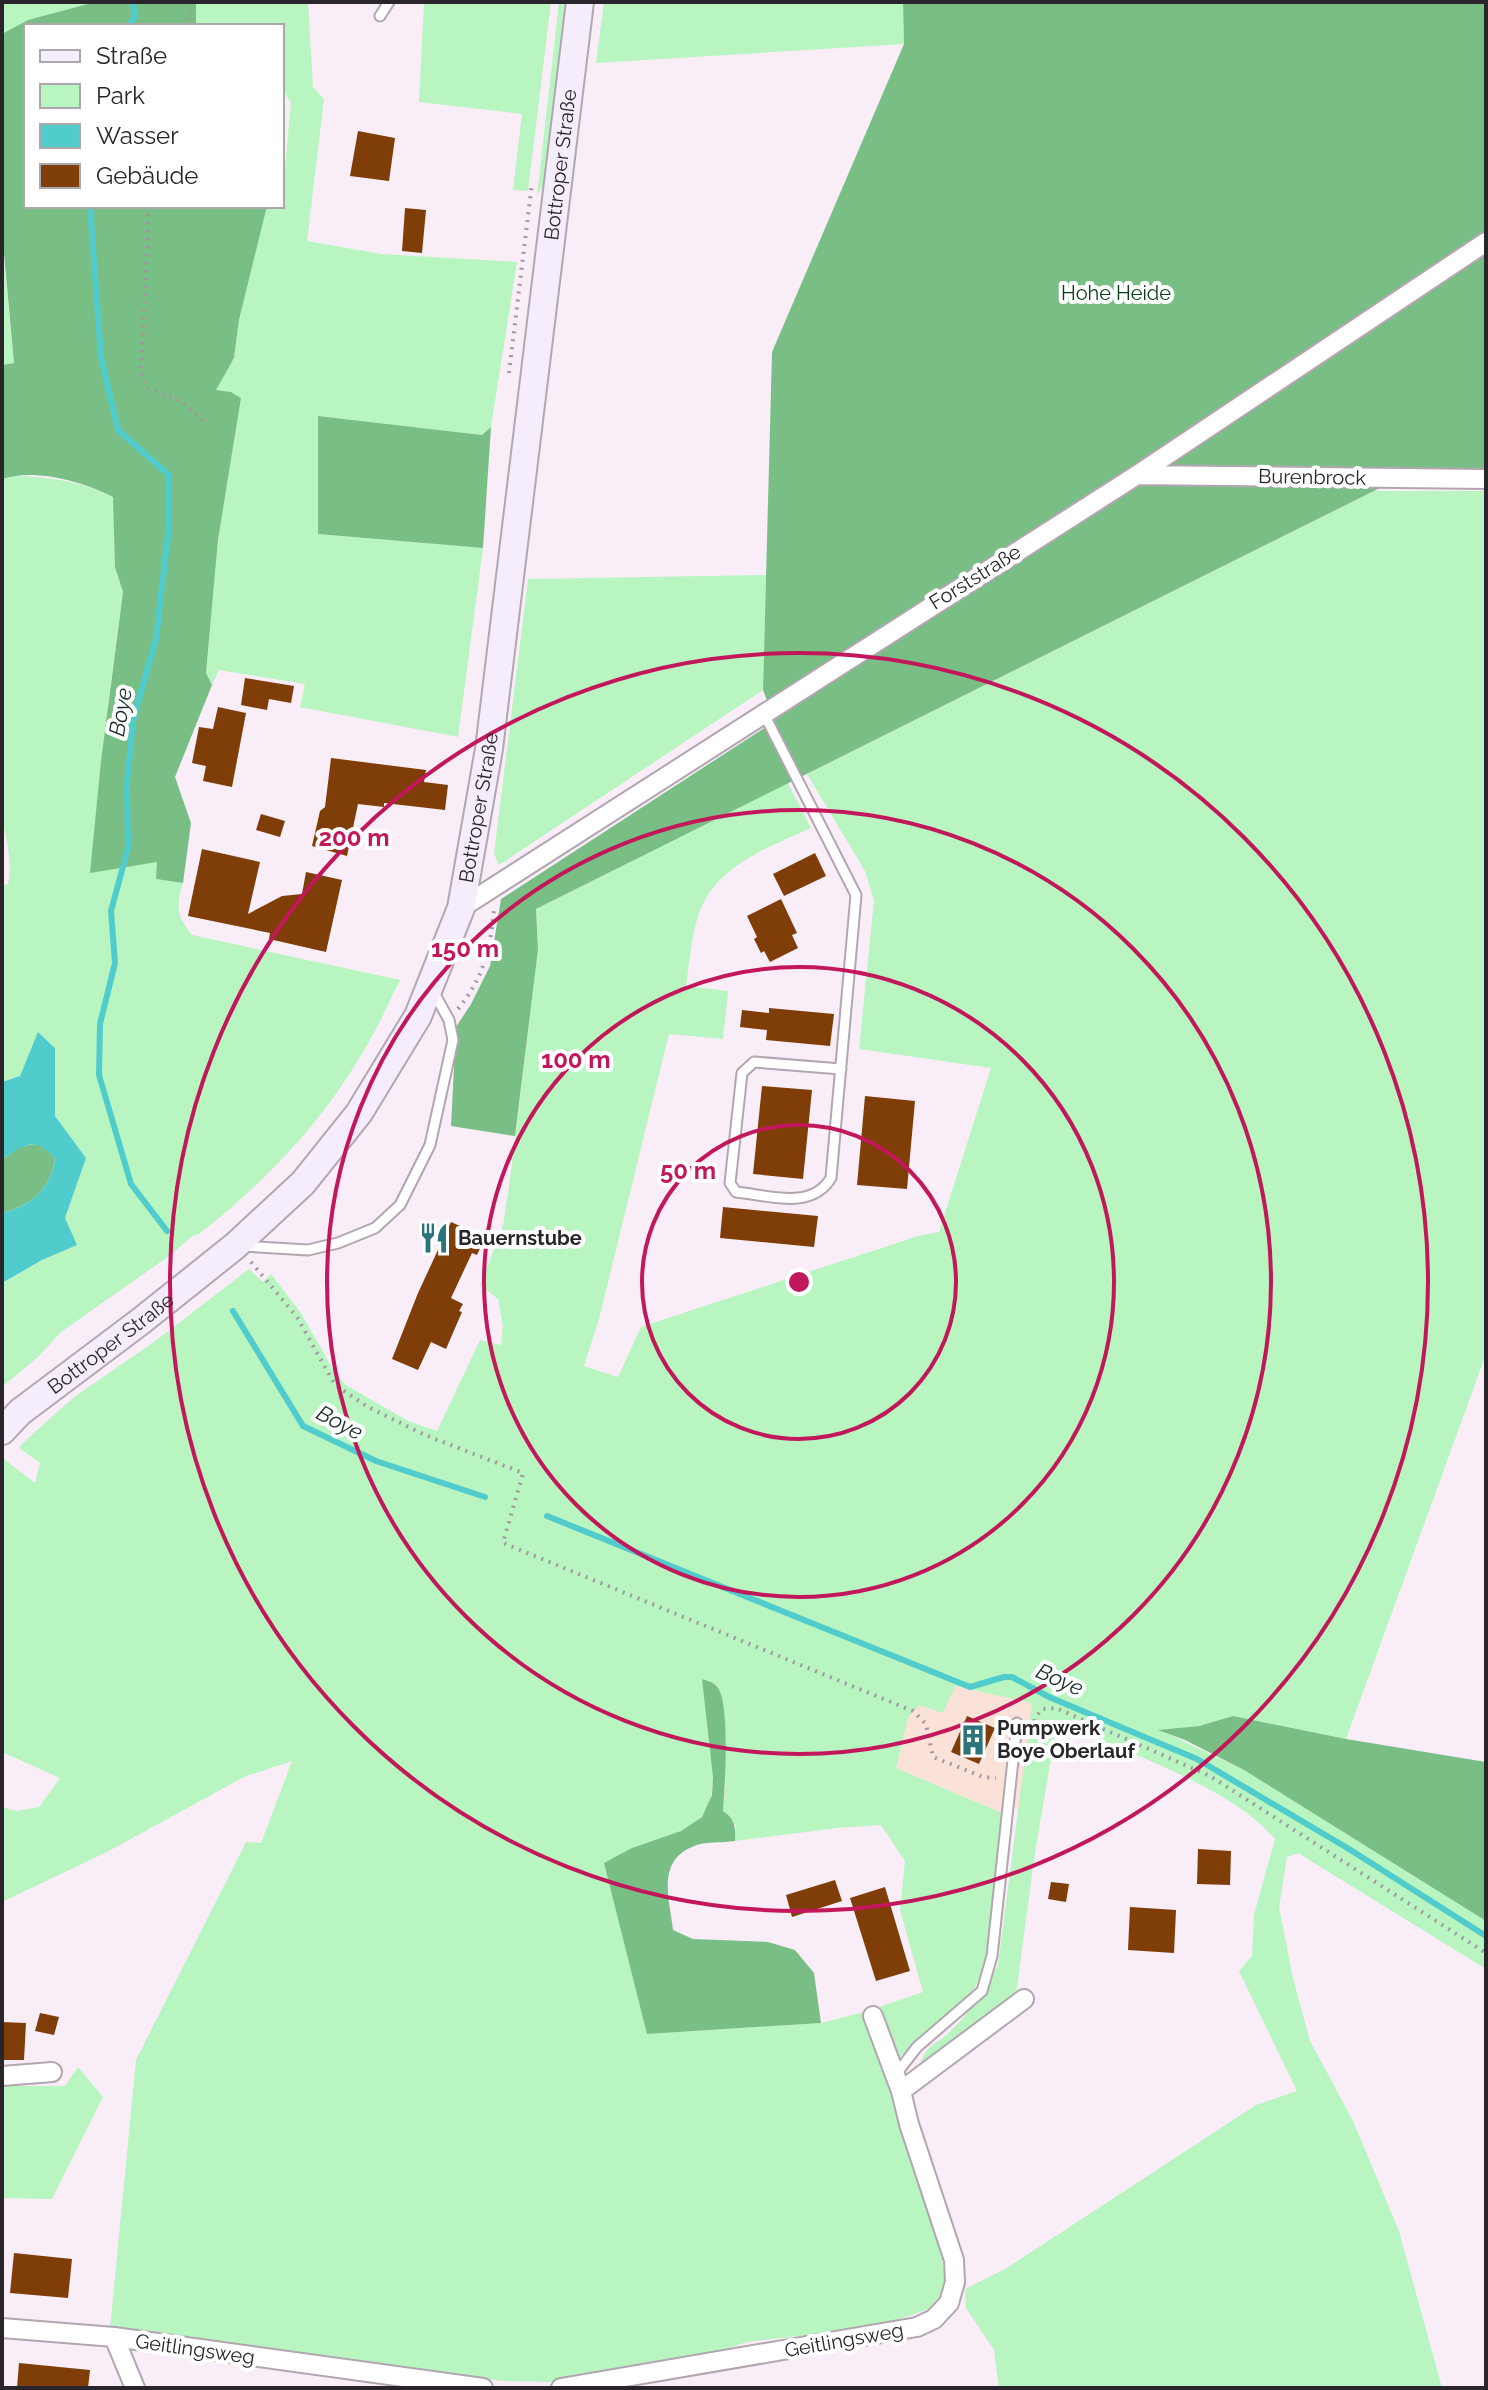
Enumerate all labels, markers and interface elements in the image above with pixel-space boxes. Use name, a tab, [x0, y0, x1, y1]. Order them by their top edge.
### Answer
legend	[24, 24, 284, 208]
text: Straße	[96, 41, 167, 70]
text: Park	[96, 81, 145, 110]
street label: Bottroper Straße	[539, 87, 581, 242]
text: Wasser	[96, 121, 179, 150]
text: Gebäude	[96, 161, 198, 190]
park label: Hohe Heide	[1061, 281, 1171, 305]
street label: Burenbrock	[1258, 464, 1367, 490]
street label: Forststraße	[925, 539, 1025, 615]
water label: Boye	[103, 686, 137, 738]
street label: Bottroper Straße	[454, 731, 503, 885]
text: 200 m	[318, 823, 390, 852]
text: 150 m	[431, 934, 499, 963]
text: 100 m	[541, 1045, 611, 1074]
text: 50 m	[660, 1156, 716, 1185]
restaurant icon: Bauernstube	[417, 1221, 451, 1255]
place label: Bauernstube	[458, 1226, 582, 1250]
centre of rings	[785, 1268, 813, 1296]
street label: Bottroper Straße	[43, 1287, 179, 1399]
water label: Boye	[312, 1399, 368, 1445]
water label: Boye	[1032, 1657, 1088, 1701]
place label: Pumpwerk Boye Oberlauf	[997, 1716, 1135, 1763]
building icon: Pumpwerk Boye Oberlauf	[956, 1723, 990, 1757]
street label: Geitlingsweg	[783, 2318, 905, 2362]
street label: Geitlingsweg	[134, 2329, 256, 2369]

